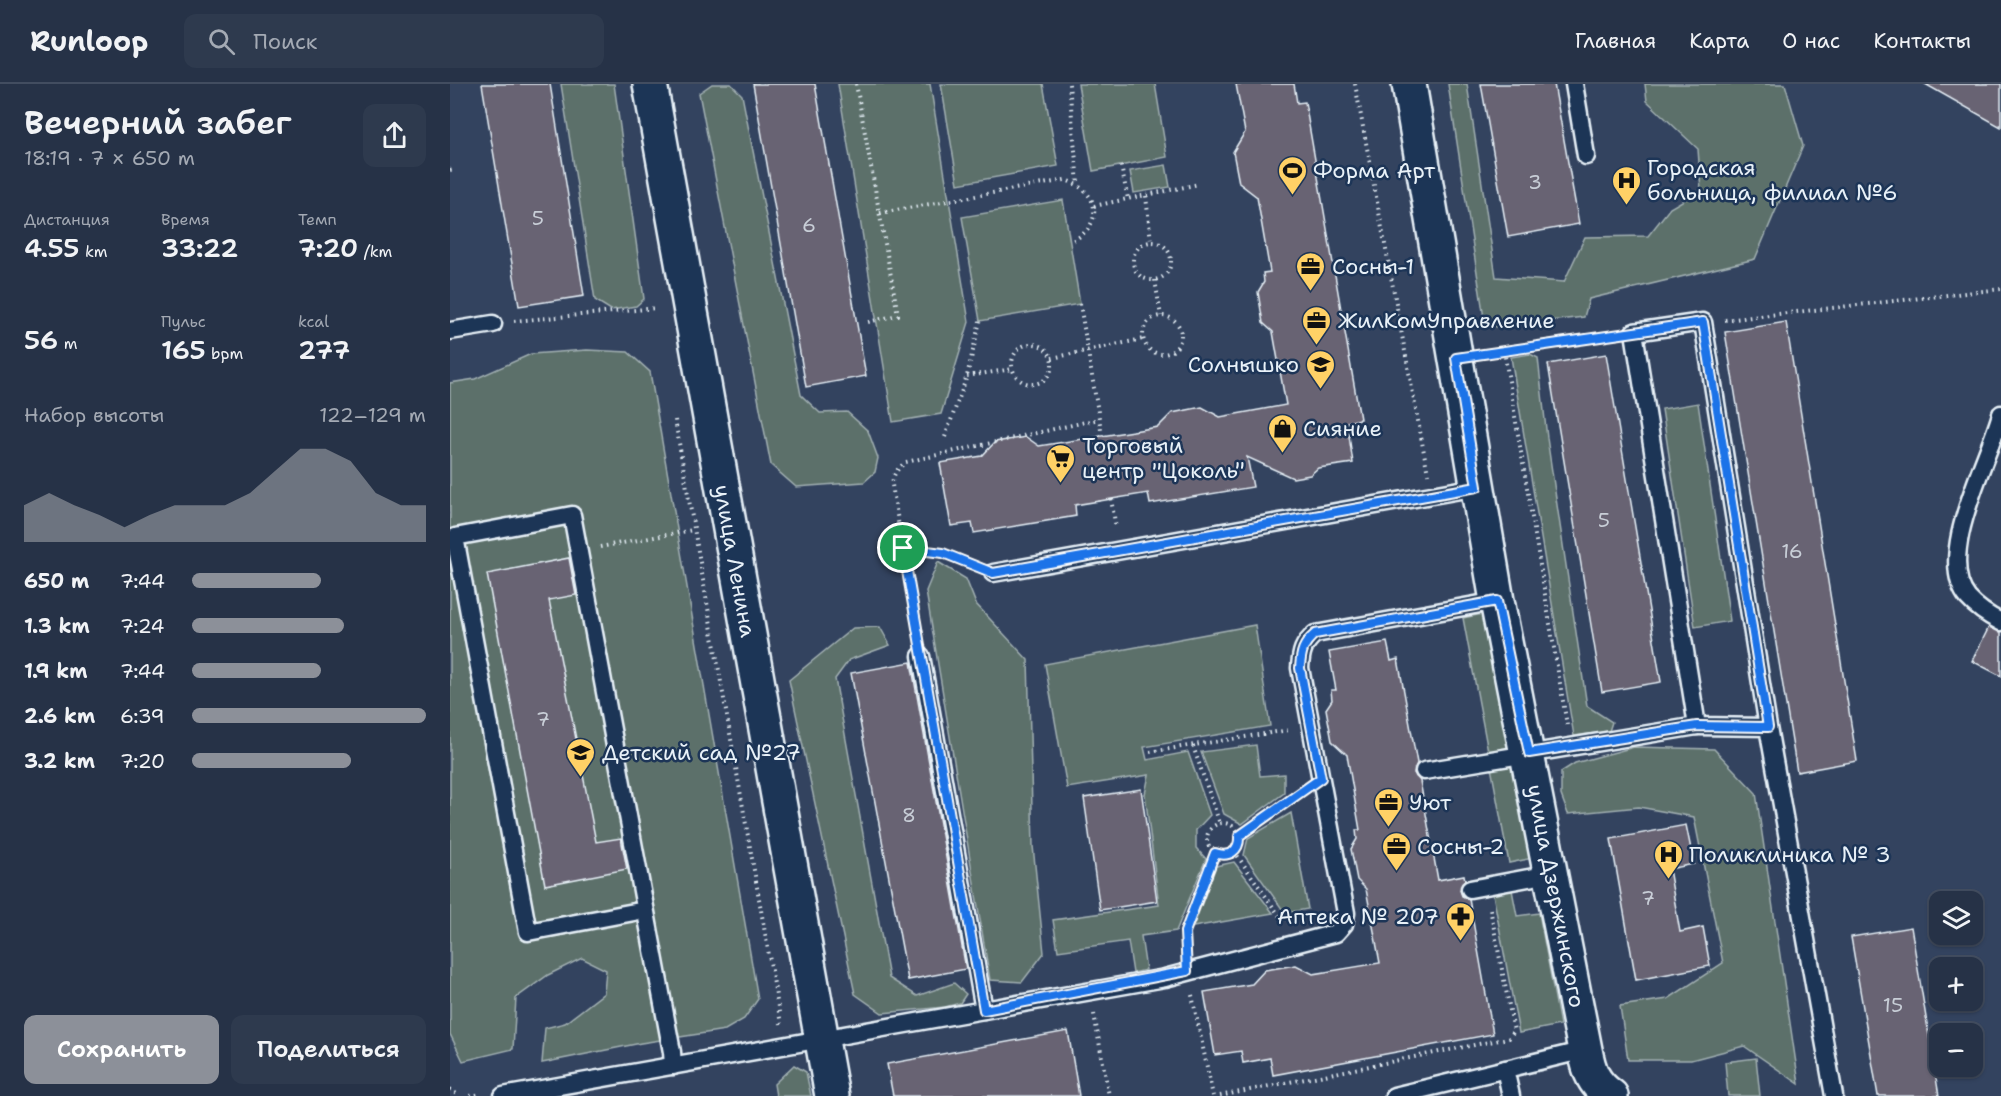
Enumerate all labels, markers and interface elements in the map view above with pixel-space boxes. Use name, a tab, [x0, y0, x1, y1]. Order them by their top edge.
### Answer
search box	[184, 14, 604, 68]
text: Runloop	[30, 22, 148, 60]
icon: search	[205, 25, 238, 58]
text: Поиск	[253, 27, 317, 56]
text: Главная	[1575, 27, 1656, 55]
text: Карта	[1689, 27, 1749, 55]
text: О нас	[1782, 27, 1840, 55]
text: Контакты	[1873, 27, 1971, 55]
text: Вечерний забег	[24, 100, 292, 145]
button: share	[363, 104, 426, 167]
text: 18:19 · 7 × 650 m	[24, 145, 195, 171]
place label: Городская больница, филиал №6	[1647, 153, 1898, 207]
sports icon: Форма Арт	[1276, 154, 1308, 196]
place label: Форма Арт	[1313, 156, 1436, 185]
hospital icon: Городская больница, филиал №6	[1610, 164, 1642, 206]
house number: 3	[1528, 169, 1542, 195]
house number: 5	[532, 205, 544, 231]
text: Дистанция	[24, 209, 110, 230]
text: Время	[161, 209, 210, 230]
text: Темп	[298, 209, 337, 230]
house number: 6	[802, 212, 816, 238]
text: 4.55	[24, 230, 79, 265]
text: 33:22	[161, 230, 239, 265]
text: 7:20	[298, 230, 358, 265]
text: km	[79, 241, 108, 262]
text: /km	[358, 241, 392, 262]
office icon: Сосны-1	[1295, 250, 1327, 292]
place label: Сосны-1	[1332, 252, 1414, 281]
office icon: ЖилКомУправление	[1301, 304, 1333, 346]
place label: ЖилКомУправление	[1338, 306, 1555, 335]
text: Пульс	[161, 311, 206, 332]
text: kcal	[298, 311, 329, 332]
text: 56	[24, 322, 58, 357]
text: 165	[161, 332, 206, 367]
text: 277	[298, 332, 350, 367]
text: m	[58, 333, 77, 354]
text: bpm	[206, 343, 243, 364]
school or university icon: Солнышко	[1304, 348, 1336, 390]
place label: Солнышко	[1188, 350, 1299, 379]
text: Набор высоты	[24, 402, 164, 428]
text: 122–129 m	[319, 402, 426, 428]
shop icon: Сияние	[1266, 412, 1298, 454]
place label: Сияние	[1303, 414, 1382, 443]
place label: Торговый центр "Цоколь"	[1082, 431, 1245, 485]
supermarket icon: Торговый центр "Цоколь"	[1045, 442, 1077, 484]
street label: улица Ленина	[707, 482, 763, 640]
house number: 5	[1598, 507, 1610, 533]
pin	[877, 522, 928, 573]
icon: arrive	[886, 531, 919, 564]
house number: 16	[1781, 538, 1803, 564]
text: 650 m	[24, 568, 89, 594]
text: 7:44	[120, 568, 165, 594]
text: 1.3 km	[24, 613, 90, 639]
text: 7:24	[120, 613, 164, 639]
text: 1.9 km	[24, 658, 87, 684]
text: 7:44	[120, 658, 165, 684]
text: 2.6 km	[24, 703, 95, 729]
text: 6:39	[120, 703, 165, 729]
house number: 7	[536, 706, 550, 732]
school or university icon: Детский сад №27	[565, 736, 597, 778]
place label: Детский сад №27	[602, 738, 801, 767]
text: 3.2 km	[24, 748, 95, 774]
text: 7:20	[120, 748, 165, 774]
street label: улица Дзержинского	[1520, 782, 1592, 1010]
office icon: Уют	[1372, 786, 1404, 828]
place label: Уют	[1409, 788, 1452, 817]
house number: 8	[902, 802, 916, 828]
office icon: Сосны-2	[1380, 830, 1412, 872]
place label: Сосны-2	[1417, 832, 1505, 861]
hospital icon: Поликлиника № 3	[1652, 838, 1684, 880]
place label: Поликлиника № 3	[1689, 840, 1891, 869]
house number: 7	[1641, 885, 1655, 911]
map controls	[1929, 891, 1983, 1077]
button: layers	[1929, 891, 1983, 945]
pharmacy icon: Аптека № 207	[1444, 900, 1476, 942]
place label: Аптека № 207	[1277, 902, 1439, 931]
button: +	[1929, 957, 1983, 1011]
house number: 15	[1883, 992, 1903, 1018]
button: Сохранить	[24, 1015, 219, 1084]
button: Поделиться	[231, 1015, 426, 1084]
button: −	[1929, 1023, 1983, 1077]

